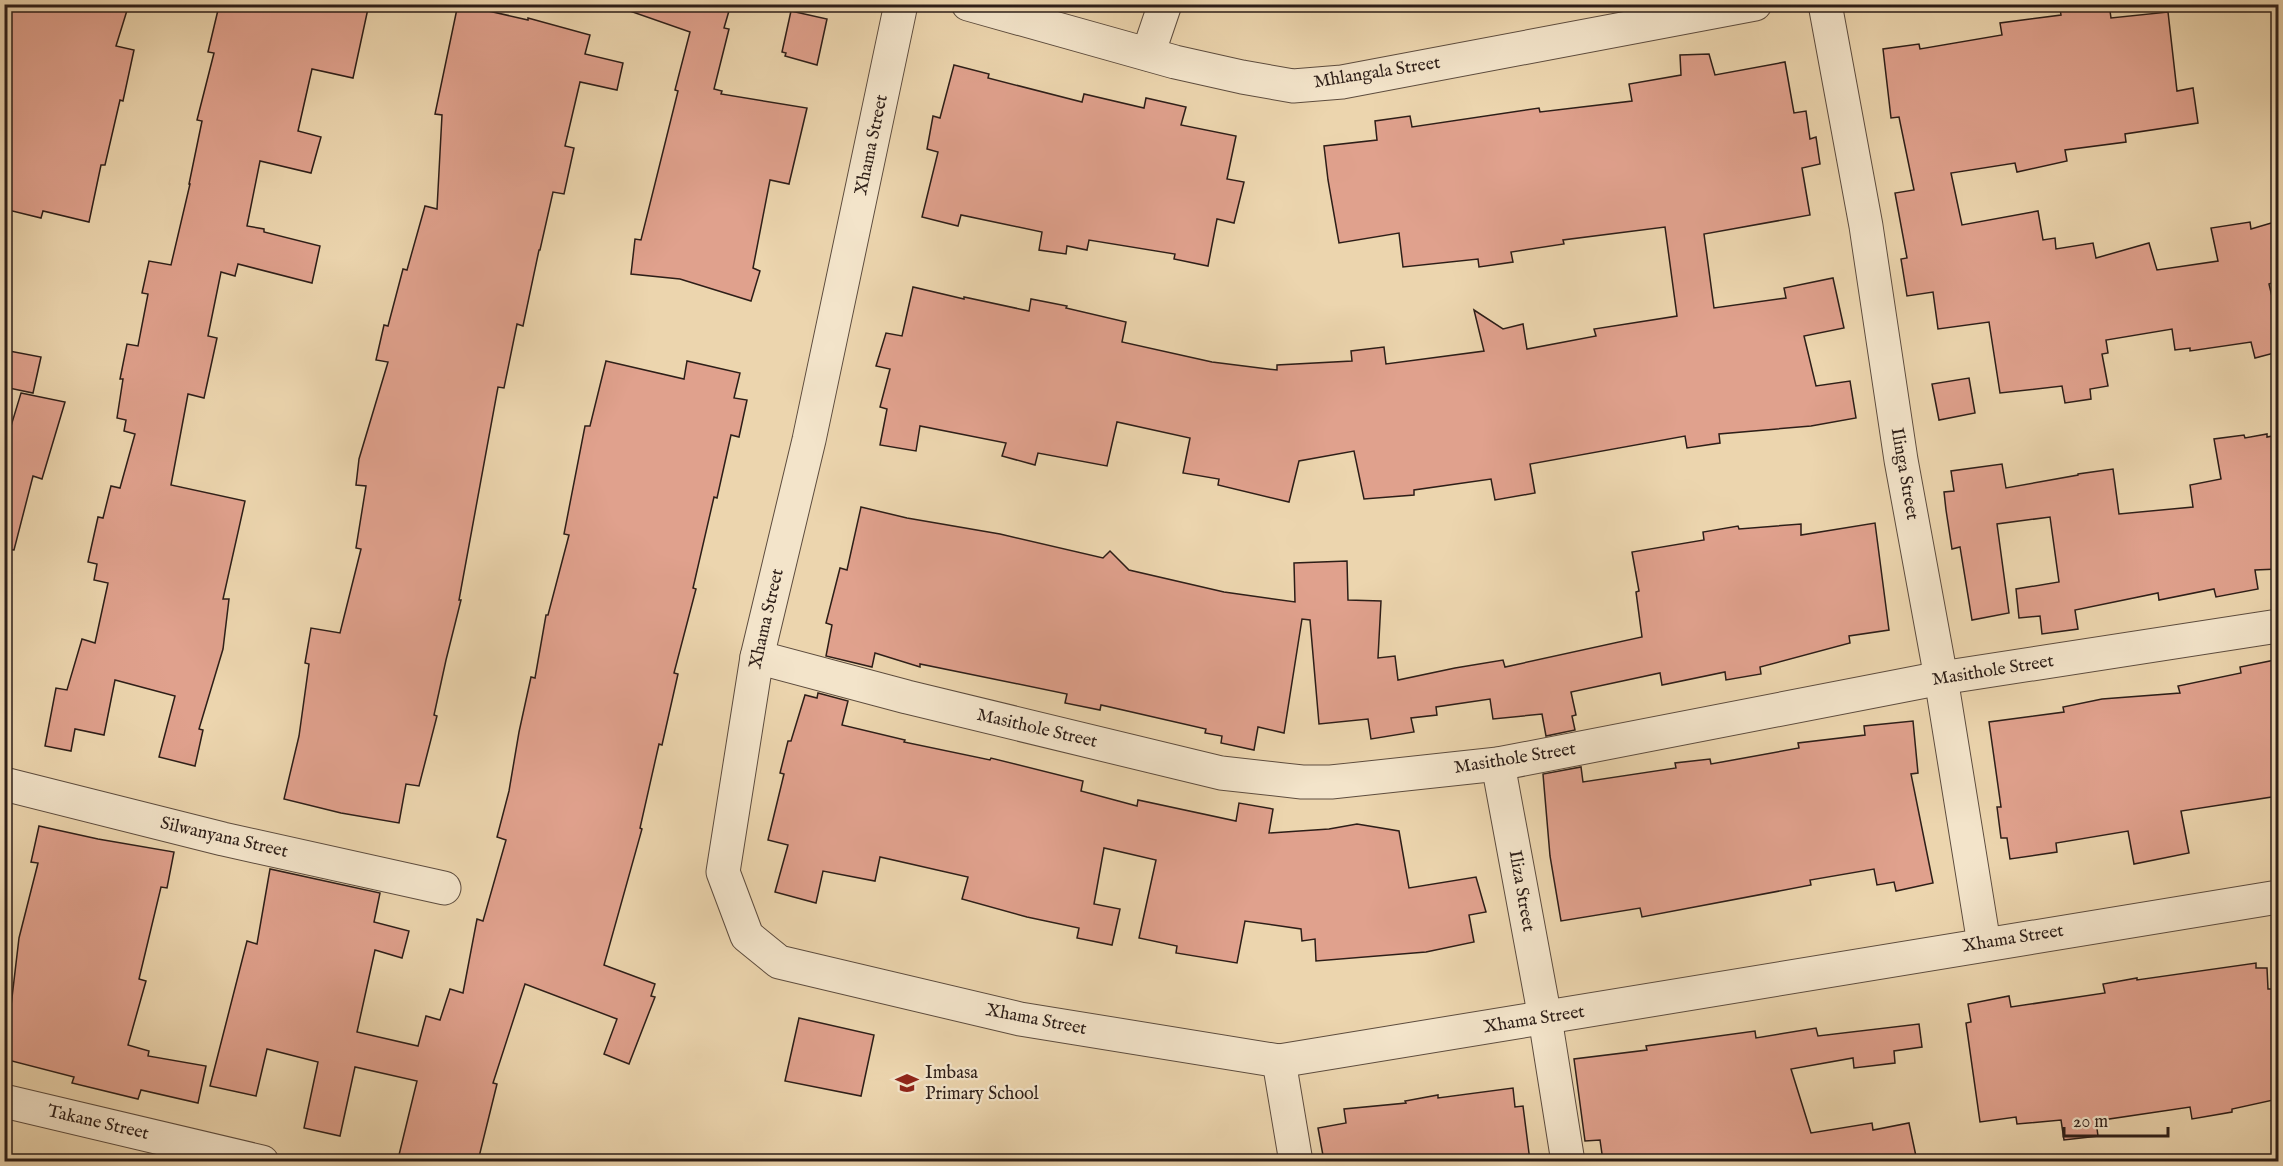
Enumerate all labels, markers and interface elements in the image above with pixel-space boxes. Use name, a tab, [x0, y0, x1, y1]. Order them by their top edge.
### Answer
street label: Mhlangala Street	[1312, 52, 1442, 94]
street label: Xhama Street	[850, 93, 894, 197]
street label: Ilinga Street	[1885, 426, 1923, 522]
street label: Xhama Street	[744, 567, 790, 671]
street label: Masithole Street	[1931, 650, 2055, 692]
street label: Masithole Street	[975, 704, 1099, 754]
street label: Masithole Street	[1453, 738, 1577, 780]
street label: Silwanyana Street	[158, 812, 290, 864]
street label: Iliza Street	[1503, 849, 1539, 933]
street label: Xhama Street	[1961, 920, 2065, 958]
street label: Xhama Street	[984, 999, 1088, 1041]
street label: Xhama Street	[1482, 1001, 1586, 1039]
place label: Imbasa Primary School	[925, 1062, 1039, 1106]
school or university icon: Imbasa Primary School	[894, 1070, 920, 1096]
street label: Takane Street	[45, 1100, 151, 1146]
scale bar	[2064, 1100, 2168, 1138]
text: 20 m	[2073, 1111, 2108, 1134]

